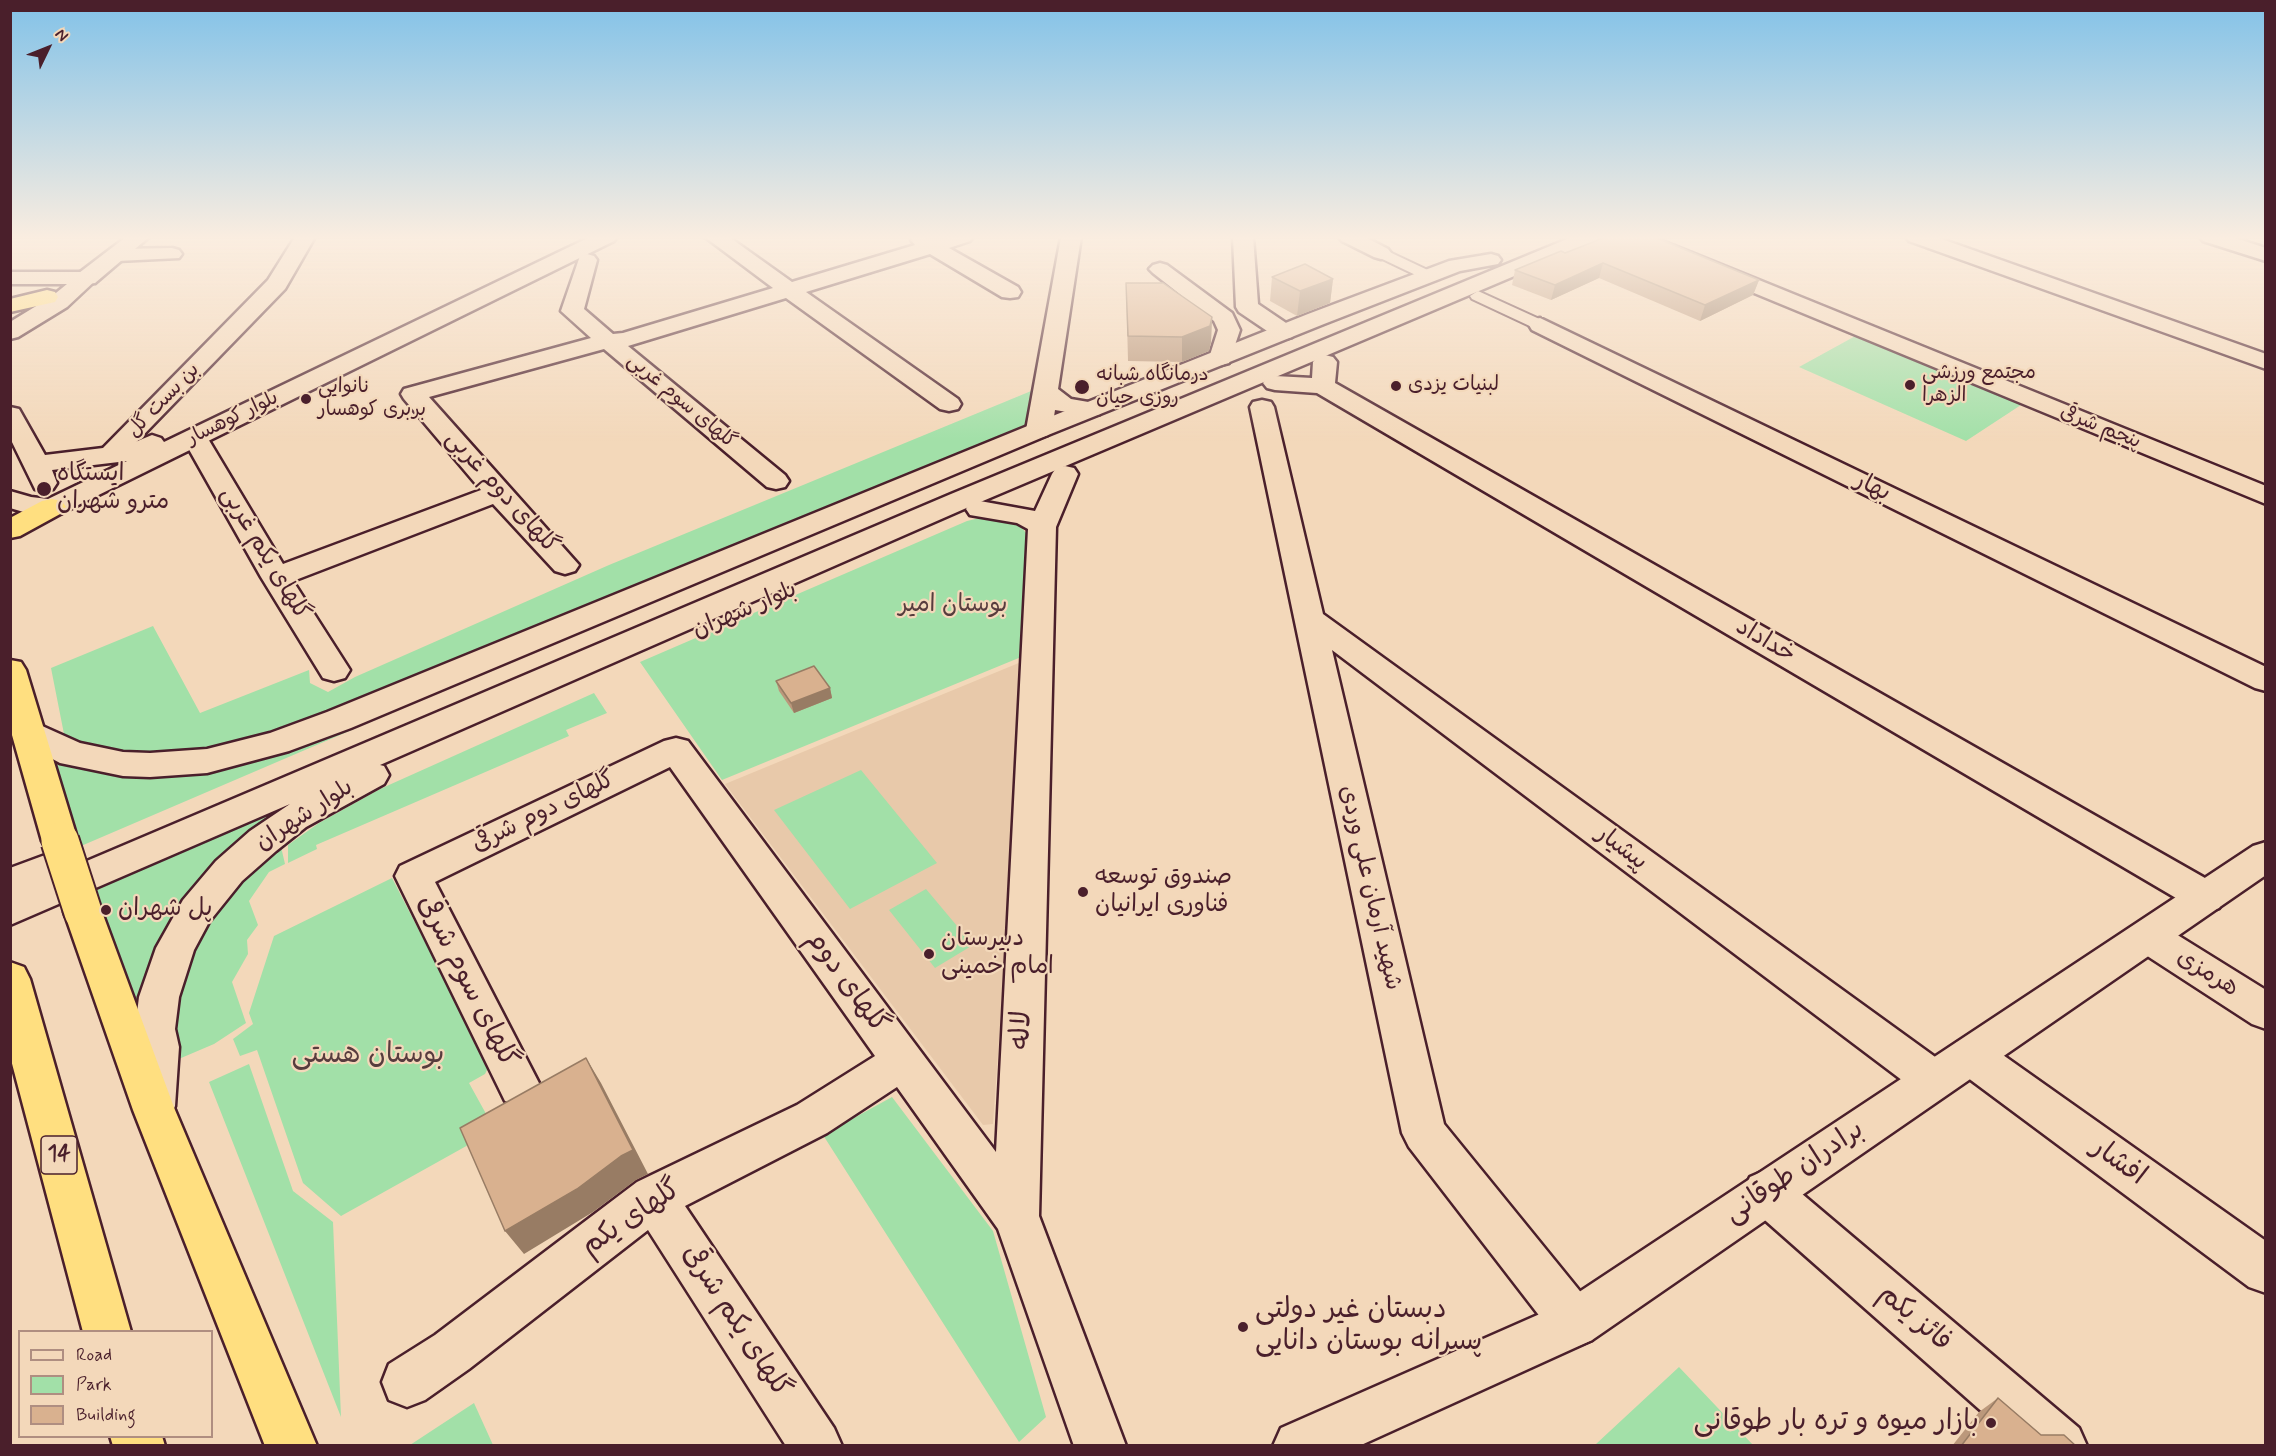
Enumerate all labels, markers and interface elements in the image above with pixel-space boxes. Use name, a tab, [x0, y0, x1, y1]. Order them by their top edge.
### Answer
north arrow	[18, 18, 78, 78]
text: N	[50, 24, 73, 46]
street label: گلهای سوم غربی	[622, 349, 740, 455]
street label: بن بست گل	[123, 359, 205, 443]
place label: مجتمع ورزشی الزهرا	[1922, 362, 2036, 409]
place label: درمانگاه شبانه روزی حیان	[1096, 364, 1209, 411]
place label: لبنیات یزدی	[1408, 374, 1499, 398]
place label: نانوایی بربری کوهسار	[318, 376, 426, 423]
marker: درمانگاه شبانه روزی حیان	[1073, 378, 1091, 396]
marker: مجتمع ورزشی الزهرا	[1903, 378, 1917, 392]
marker: لبنیات یزدی	[1389, 379, 1403, 393]
street label: بلوار کوهسار	[183, 387, 283, 451]
marker: نانوایی بربری کوهسار	[299, 392, 313, 406]
street label: پنجم شرقی	[2056, 401, 2144, 455]
street label: گلهای دوم غربی	[438, 426, 564, 560]
place label: ایستگاه مترو شهران	[57, 461, 169, 517]
street label: بهار	[1849, 467, 1895, 509]
marker: ایستگاه مترو شهران	[35, 480, 53, 498]
street label: گلهای یکم غربی	[213, 482, 315, 626]
street label: بلوار شهران	[688, 576, 802, 646]
park label: بوستان امیر	[898, 592, 1008, 620]
street label: خداداد	[1730, 613, 1800, 671]
street label: گلهای دوم شرقی	[468, 766, 620, 860]
street label: بلوار شهران	[251, 774, 359, 858]
street label: شهید آرمان علی وردی	[1331, 783, 1407, 993]
street label: پیشیار	[1590, 820, 1652, 878]
place label: صندوق توسعه فناوری ایرانیان	[1095, 864, 1232, 920]
marker: صندوق توسعه فناوری ایرانیان	[1076, 885, 1090, 899]
street label: گلهای سوم شرقی	[408, 890, 524, 1074]
place label: پل شهران	[118, 896, 212, 924]
marker: پل شهران	[99, 903, 113, 917]
street label: گلهای دوم	[797, 925, 895, 1041]
place label: دبیرستان امام خمینی	[941, 926, 1054, 982]
street label: هرمزی	[2171, 944, 2243, 1004]
marker: دبیرستان امام خمینی	[922, 947, 936, 961]
street label: لاله	[1006, 1010, 1040, 1050]
park label: بوستان هستی	[292, 1039, 444, 1073]
street label: برادران طوقانی	[1719, 1114, 1871, 1232]
street label: افشار	[2084, 1132, 2152, 1194]
road number: 14	[41, 1136, 77, 1174]
street label: گلهای یکم	[576, 1173, 688, 1265]
street label: گلهای یکم شرقی	[673, 1239, 797, 1405]
street label: فائز یکم	[1870, 1278, 1958, 1360]
place label: دبستان غیر دولتی پسرانه بوستان دانایی	[1255, 1294, 1482, 1360]
marker: دبستان غیر دولتی پسرانه بوستان دانایی	[1236, 1320, 1250, 1334]
legend	[18, 1330, 213, 1438]
text: Road	[76, 1343, 112, 1367]
text: Park	[76, 1373, 112, 1397]
text: Building	[76, 1403, 136, 1427]
place label: بازار میوه و تره بار طوقانی	[1694, 1406, 1979, 1440]
marker: بازار میوه و تره بار طوقانی	[1984, 1416, 1998, 1430]

